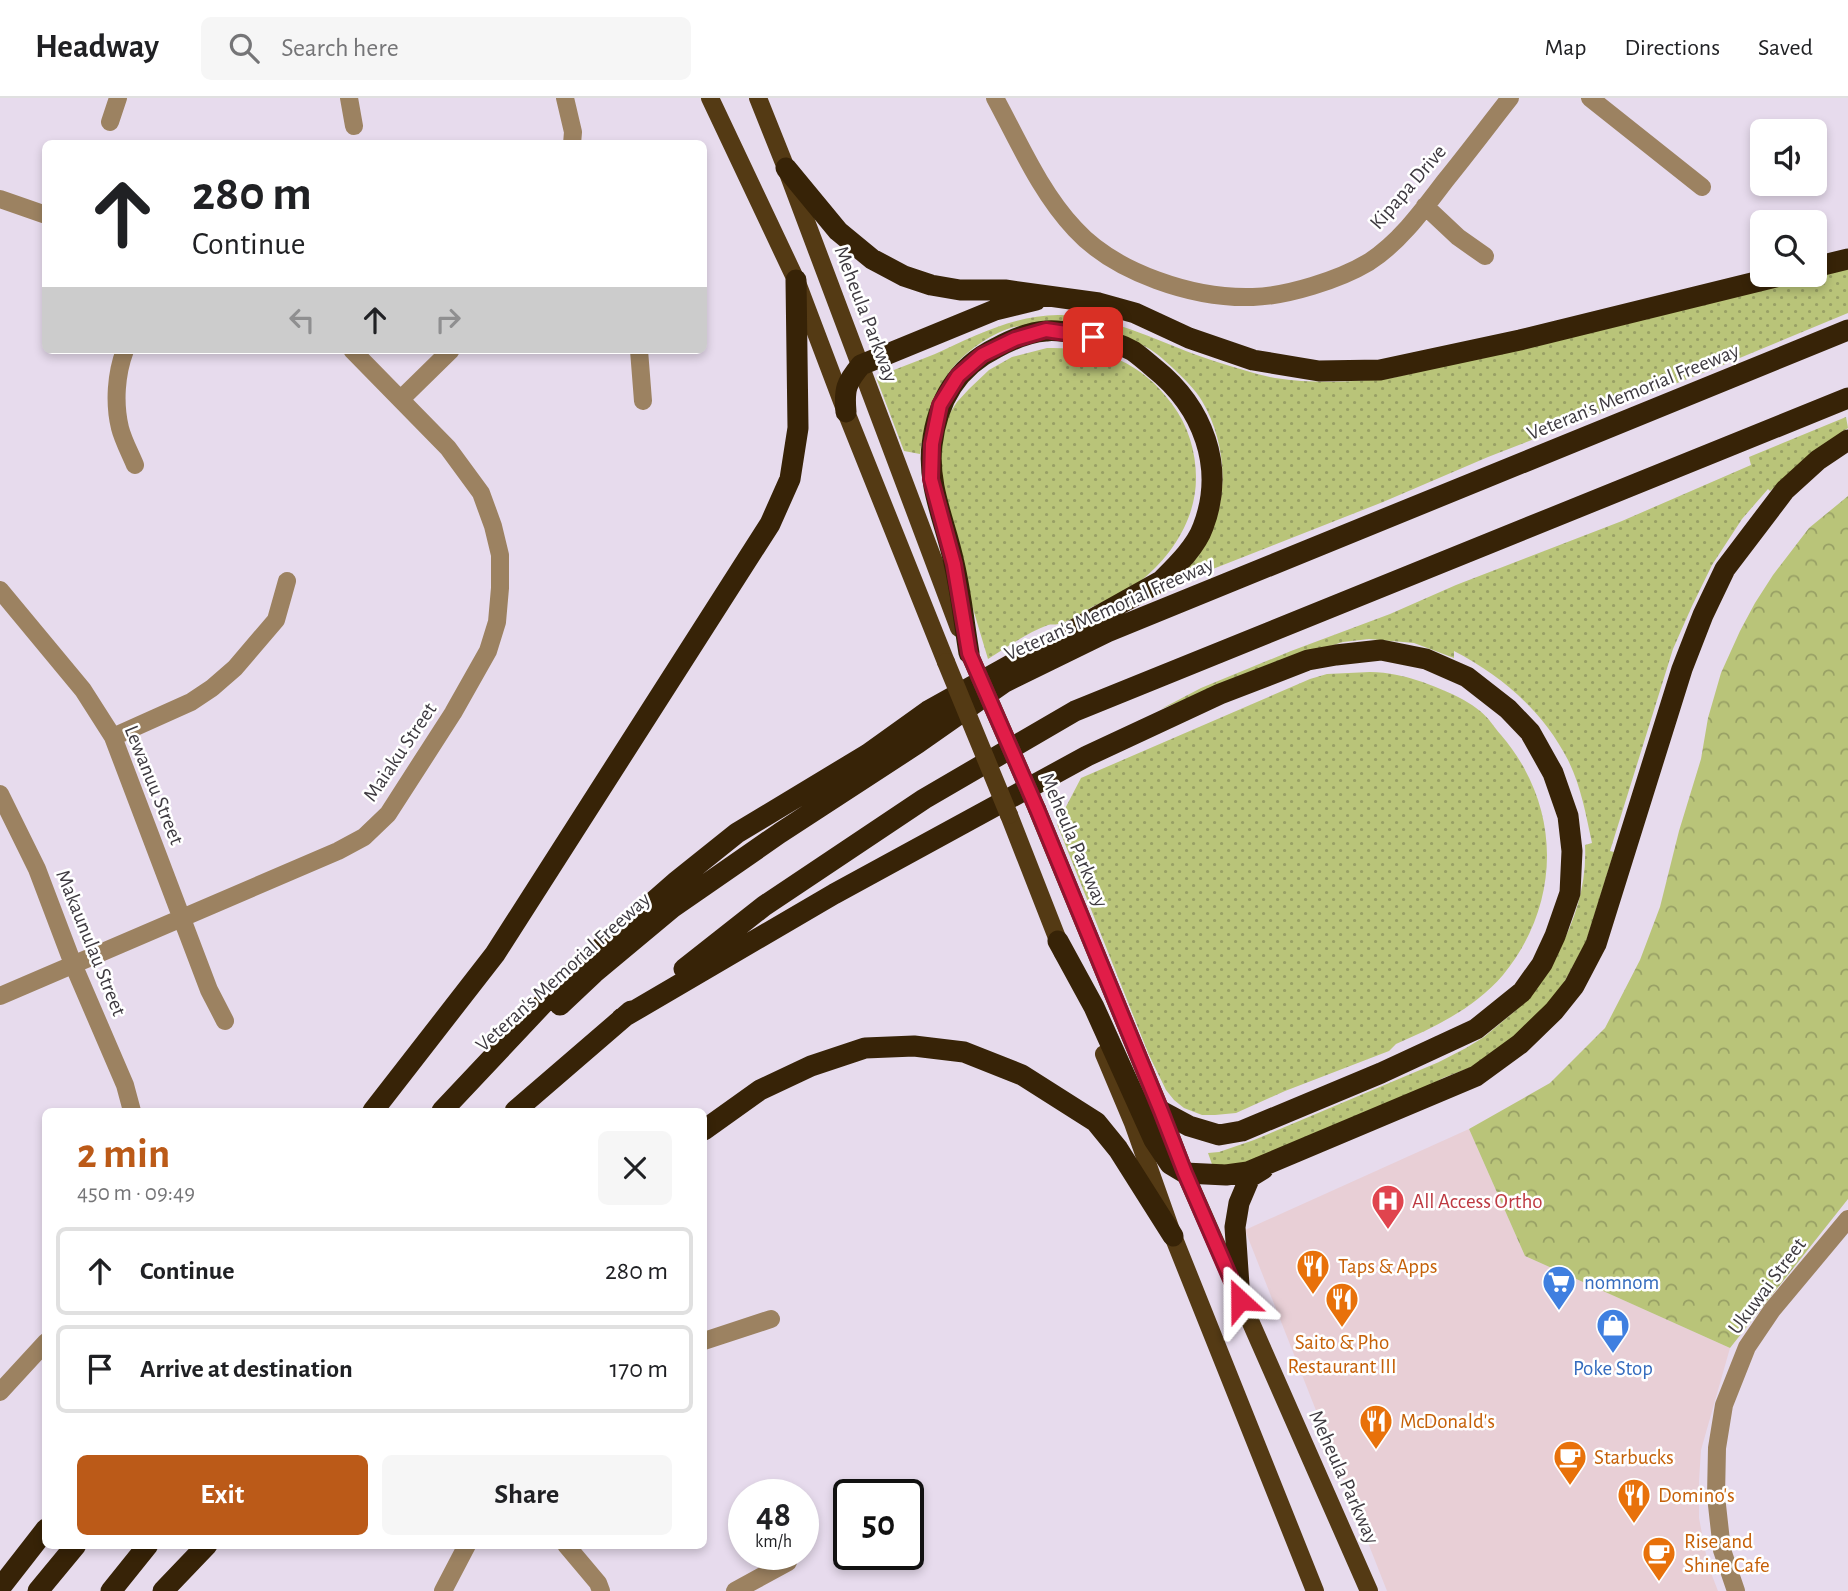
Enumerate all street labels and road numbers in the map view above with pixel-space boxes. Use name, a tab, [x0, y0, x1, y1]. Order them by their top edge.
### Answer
street label: Kipapa Drive	[1366, 141, 1450, 233]
street label: Meheula Parkway	[830, 243, 902, 385]
street label: Veteran's Memorial Freeway	[1524, 340, 1742, 444]
street label: Veteran's Memorial Freeway	[1001, 553, 1217, 665]
street label: Maiaku Street	[359, 699, 441, 805]
street label: Lewanuu Street	[121, 722, 188, 848]
street label: Meheula Parkway	[1036, 770, 1112, 910]
street label: Makaunulau Street	[52, 867, 130, 1019]
street label: Veteran's Memorial Freeway	[472, 888, 654, 1056]
street label: Ukuwai Street	[1724, 1234, 1810, 1338]
street label: Meheula Parkway	[1305, 1407, 1383, 1547]

